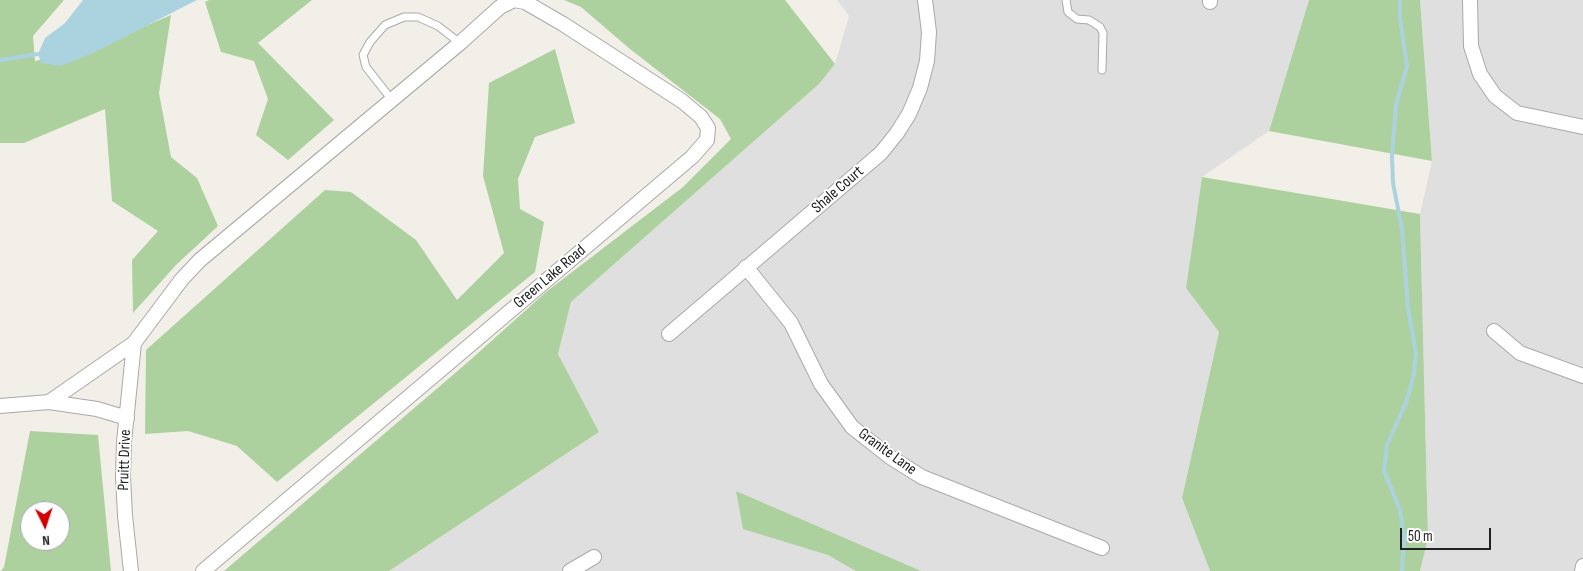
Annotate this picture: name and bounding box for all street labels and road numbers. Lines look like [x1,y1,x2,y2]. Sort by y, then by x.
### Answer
street label: Shale Court [808,162,868,218]
street label: Green Lake Road [510,241,590,313]
street label: Granite Lane [854,424,920,480]
street label: Pruitt Drive [114,429,136,491]

